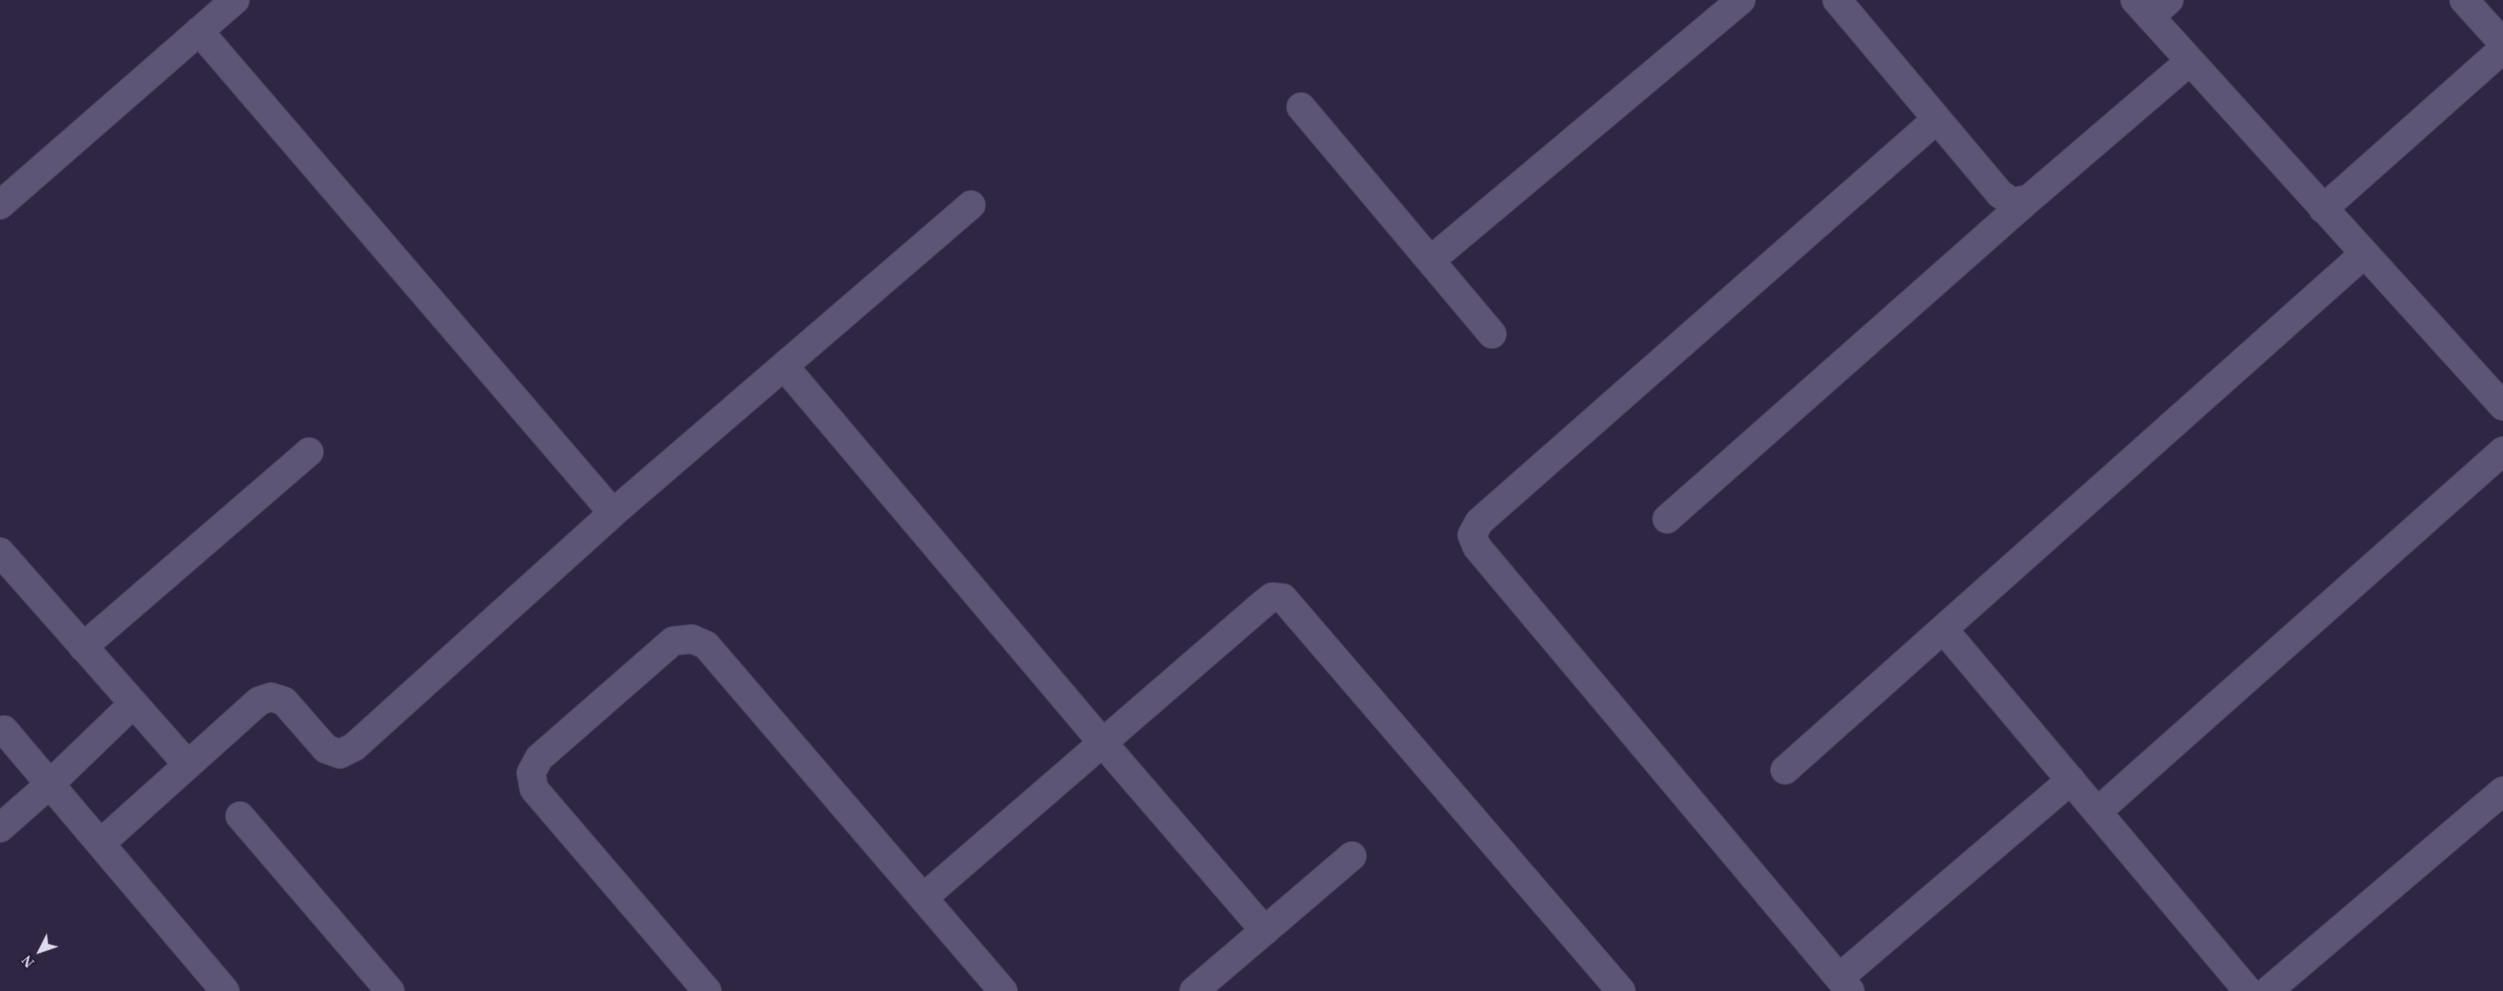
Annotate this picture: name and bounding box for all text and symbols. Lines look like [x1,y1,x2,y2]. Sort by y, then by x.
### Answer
north arrow [15,926,65,976]
text: N [19,952,37,970]

